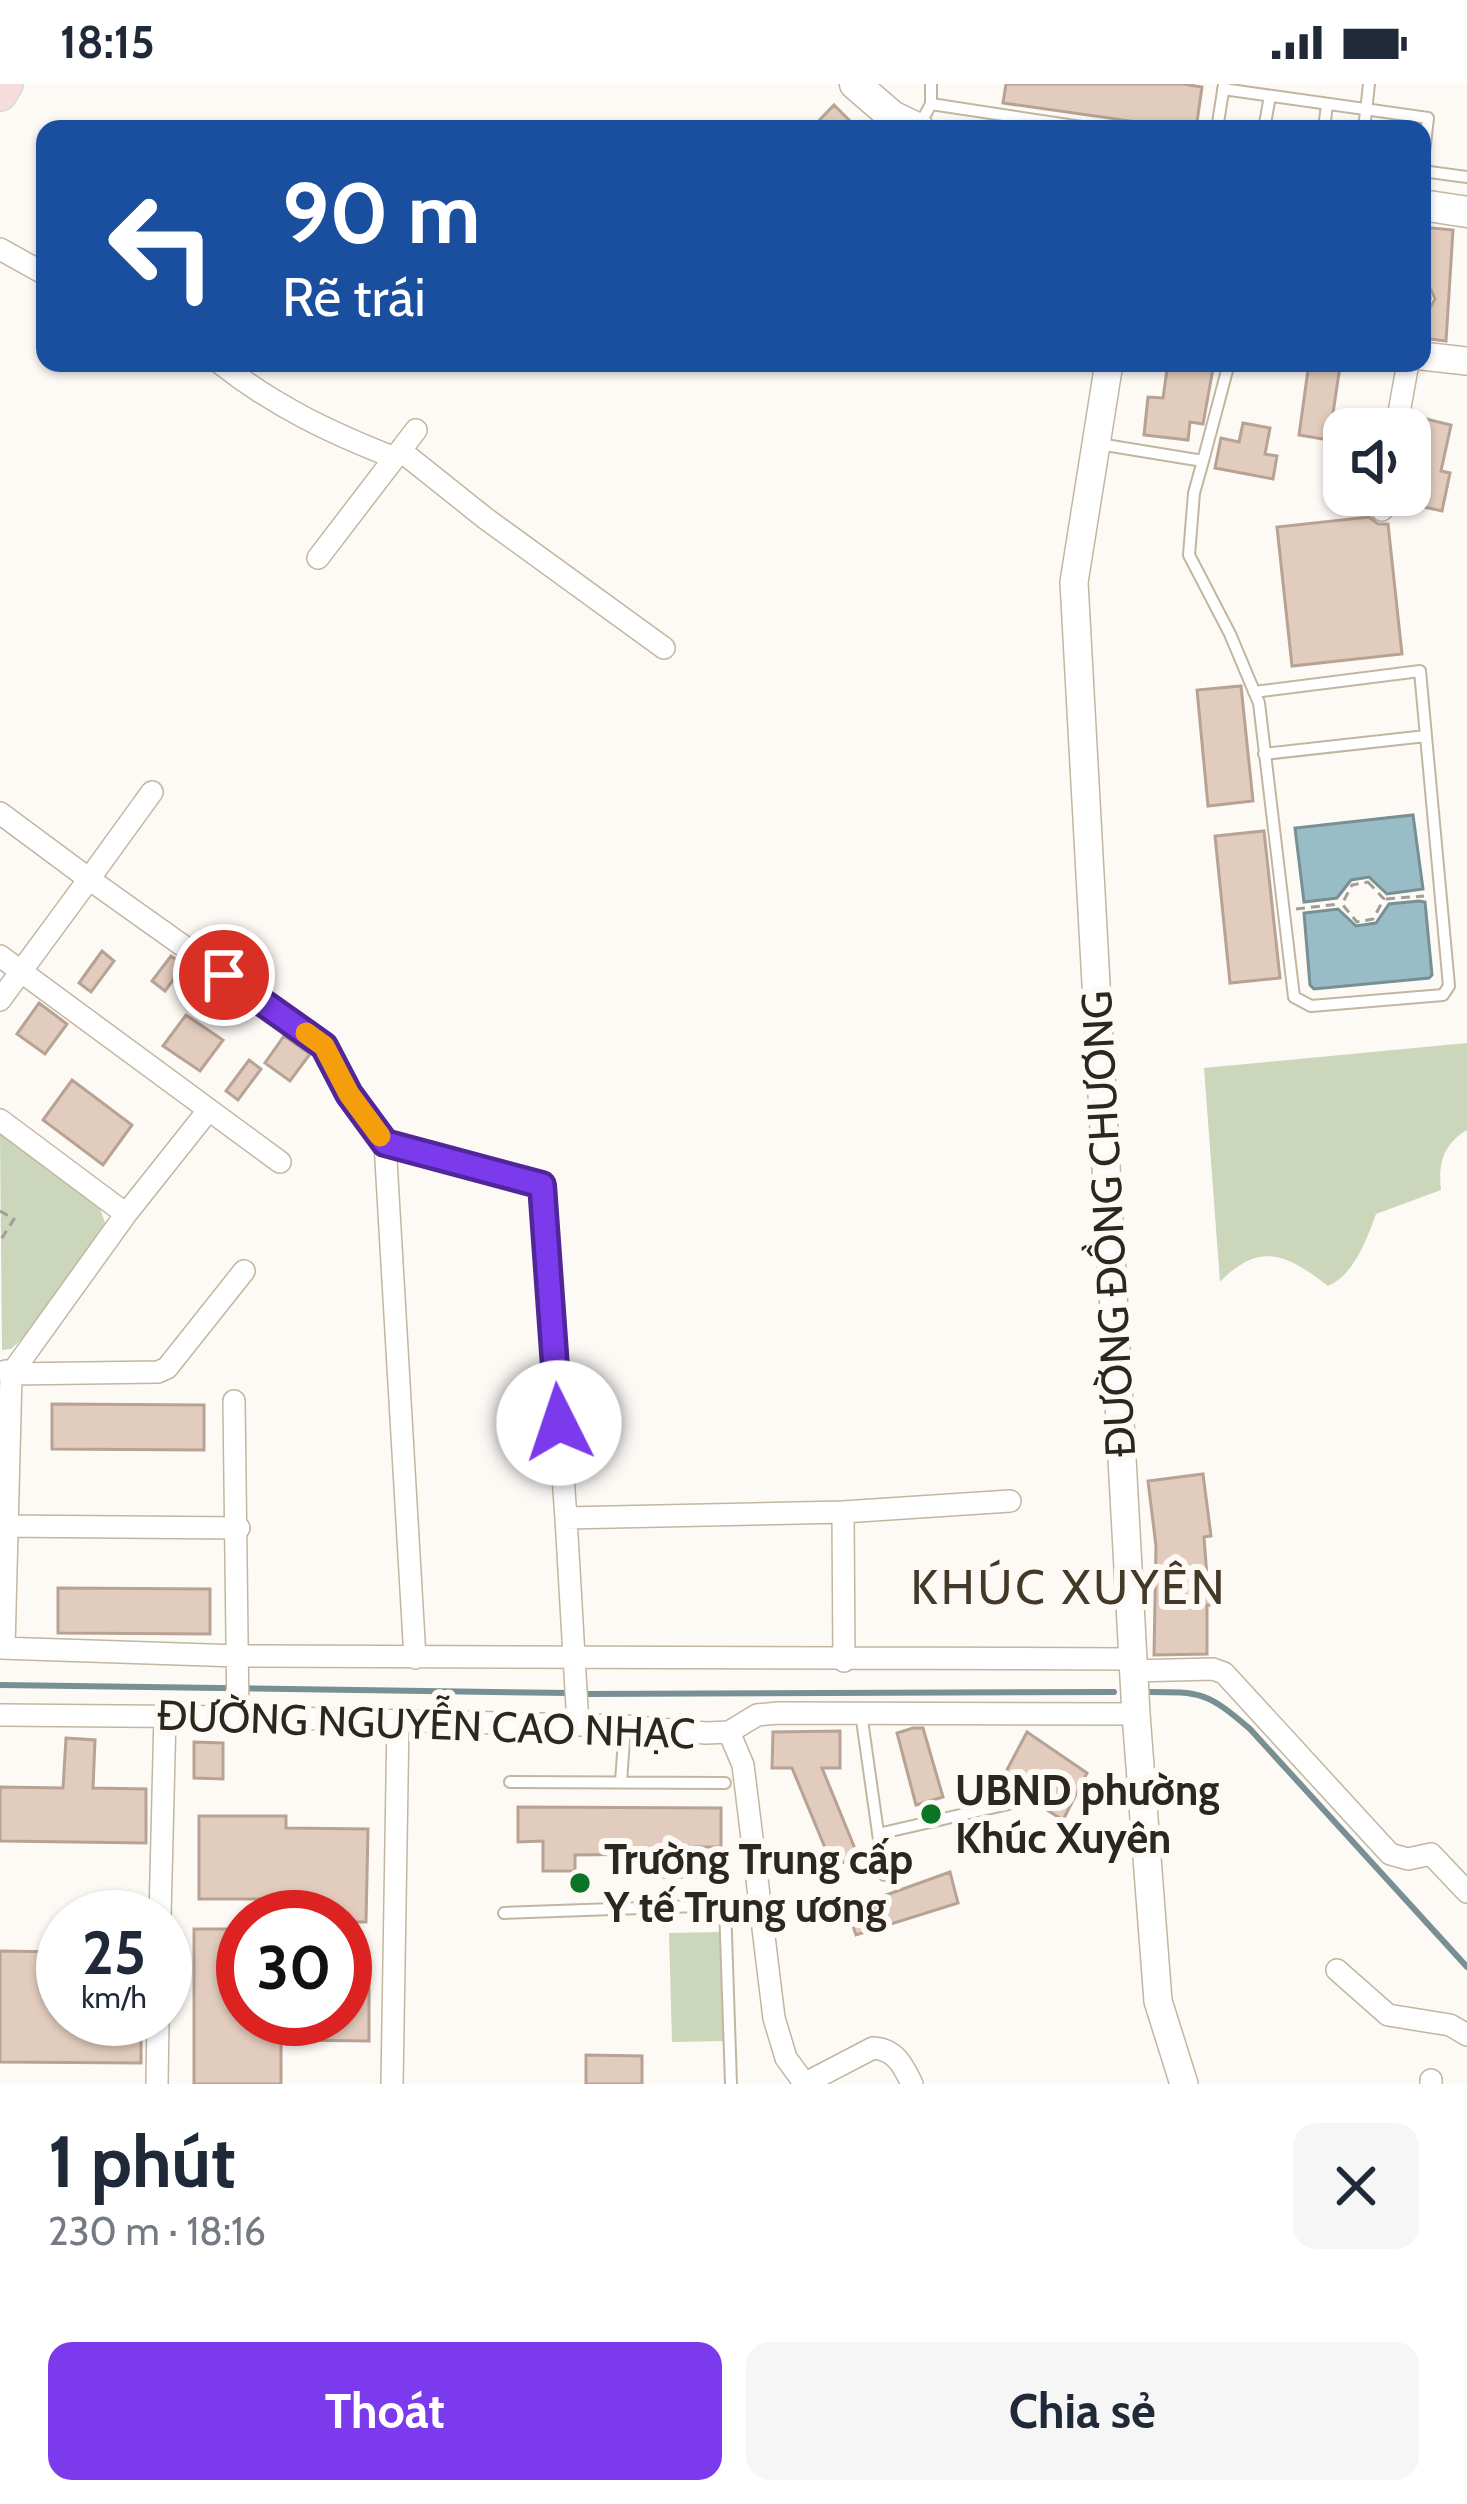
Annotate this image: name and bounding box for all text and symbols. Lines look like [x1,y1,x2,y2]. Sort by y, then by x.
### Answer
text: 18:15 [60,15,155,69]
text: 90 m [282,162,480,264]
icon: left [84,168,240,324]
text: Rẽ trái [282,264,426,330]
map controls [1323,408,1431,516]
button: sound [1323,408,1431,516]
pin [173,924,275,1026]
icon: arrive [191,942,257,1008]
street label: ĐƯỜNG ĐỒNG CHƯƠNG [1068,990,1146,1459]
position arrow [496,1360,622,1486]
district label: KHÚC XUYÊN [911,1558,1228,1616]
street label: ĐƯỜNG NGUYỄN CAO NHẠC [156,1686,696,1759]
place label: UBND phường Khúc Xuyên [955,1764,1219,1864]
marker: UBND phường Khúc Xuyên [918,1801,944,1827]
place label: Trường Trung cấp Y tế Trung ương [603,1833,913,1933]
marker: Trường Trung cấp Y tế Trung ương [567,1870,593,1896]
speed limit sign: 30 [216,1890,372,2046]
text: 25 [82,1916,146,1989]
text: km/h [81,1979,147,2016]
text: 1 phút [48,2118,236,2205]
button: close [1293,2123,1419,2249]
text: 230 m · 18:16 [48,2207,266,2255]
button: Thoát [48,2342,722,2480]
button: Chia sẻ [746,2342,1419,2480]

